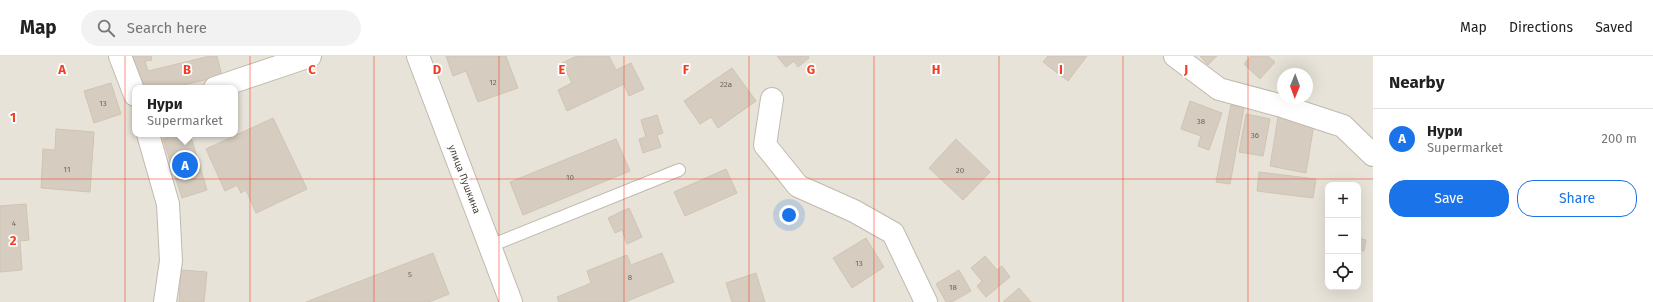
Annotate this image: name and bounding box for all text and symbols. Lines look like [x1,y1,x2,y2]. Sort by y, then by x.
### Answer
search box [81,10,361,46]
text: Map [20,16,57,39]
icon: search [95,17,117,39]
text: Search here [127,19,207,37]
text: Map [1460,19,1487,36]
text: Directions [1509,19,1573,36]
text: Saved [1595,19,1633,36]
text: A [57,62,66,77]
text: B [183,62,191,77]
text: C [308,62,316,77]
text: D [433,62,442,77]
text: E [559,62,566,77]
text: F [683,62,690,77]
text: G [807,62,815,77]
text: H [932,62,940,77]
text: I [1059,62,1063,77]
text: J [1183,62,1188,77]
north arrow [1277,68,1313,104]
text: Nearby [1389,72,1444,93]
house number: 12 [489,78,497,87]
house number: 22а [720,80,732,89]
popup [132,85,238,137]
text: Нури [147,95,183,113]
house number: 13 [99,99,107,108]
text: 1 [10,110,16,125]
text: Supermarket [147,113,223,128]
house number: 38 [1197,117,1206,126]
text: Нури [1427,122,1463,140]
house number: 36 [1251,131,1259,140]
text: A [1398,131,1406,146]
text: 200 m [1601,131,1637,146]
text: Supermarket [1427,140,1503,155]
street label: улица Пушкина [445,143,483,215]
pin: A [172,150,198,180]
house number: 11 [64,165,70,174]
house number: 20 [956,166,965,175]
house number: 10 [566,173,574,182]
button: Save [1389,180,1509,217]
button: Share [1517,180,1637,217]
map controls [1325,182,1361,290]
button: + [1325,182,1361,218]
your location [779,205,799,225]
button: − [1325,218,1361,254]
house number: 4 [12,219,17,228]
text: 2 [10,233,17,248]
button: locate [1325,254,1361,290]
house number: 13 [855,259,863,268]
house number: 5 [408,270,412,279]
house number: 8 [628,273,633,282]
house number: 18 [949,283,958,292]

